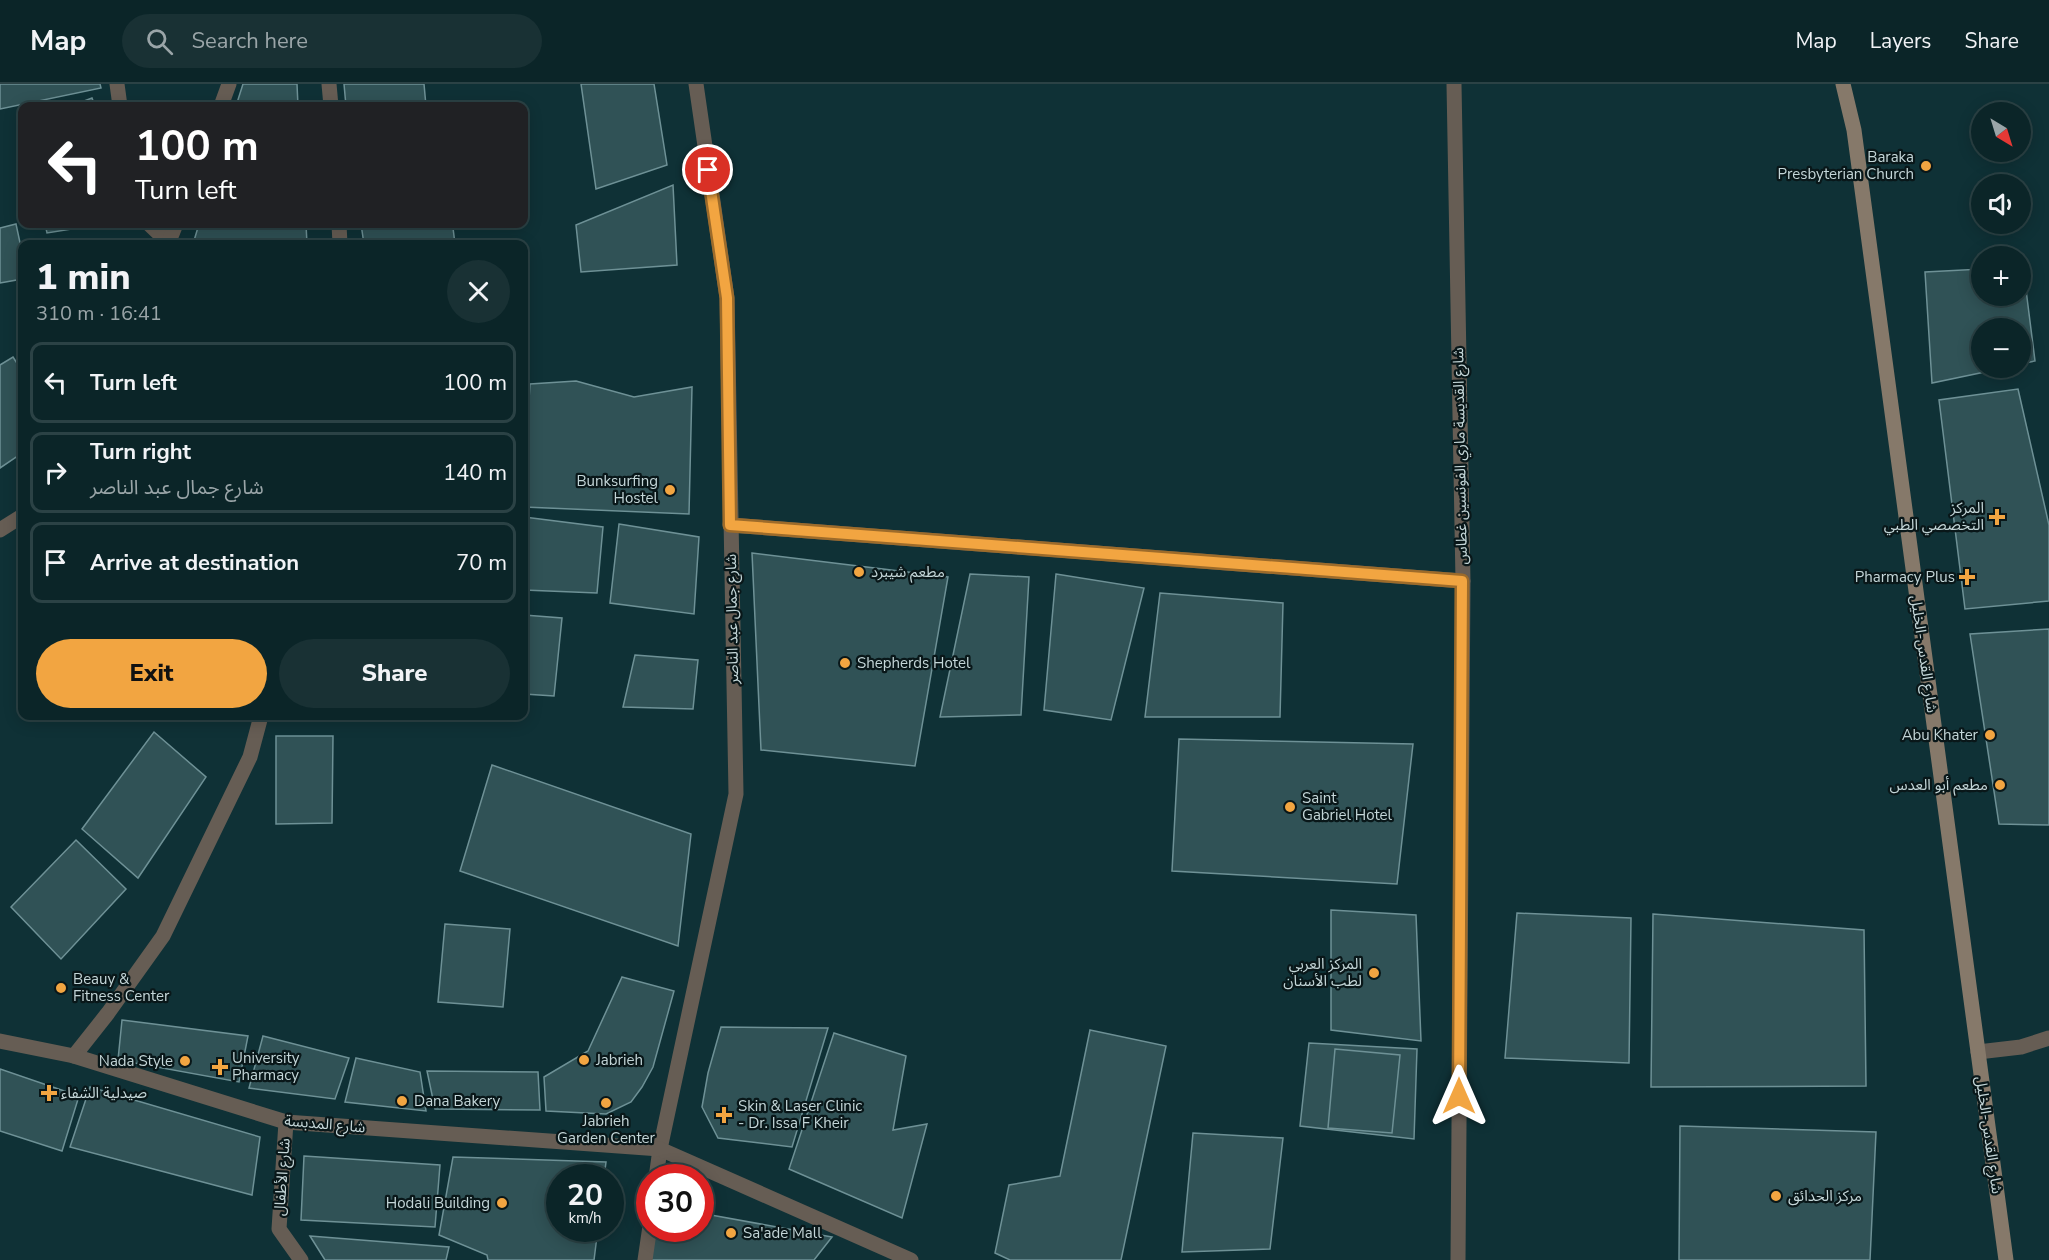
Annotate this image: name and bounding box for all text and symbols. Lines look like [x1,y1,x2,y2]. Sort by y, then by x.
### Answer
search box [122,14,542,68]
text: Map [30,22,86,60]
icon: search [143,25,176,58]
text: Search here [191,26,308,56]
text: Map [1795,27,1837,55]
text: Layers [1870,27,1931,55]
text: Share [1964,27,2019,55]
north arrow [1971,102,2031,162]
map controls [1971,102,2031,378]
text: 100 m [135,118,259,175]
icon: left [36,126,114,204]
pin [682,144,733,195]
place label: Baraka Presbyterian Church [1778,147,1914,184]
icon: arrive [691,153,724,186]
marker: Baraka Presbyterian Church [1919,159,1933,173]
text: Turn left [135,172,236,209]
button: sound [1971,174,2031,234]
button: + [1971,246,2031,306]
text: 1 min [36,253,131,302]
button: close [447,260,510,323]
text: 310 m · 16:41 [36,300,162,327]
button: − [1971,318,2031,378]
street label: شارع القديسة ماري الفونسين غطاس [1448,347,1474,565]
icon: left [39,366,72,399]
text: Turn left [90,368,177,398]
text: 100 m [443,368,507,398]
text: Turn right [90,437,191,467]
icon: right [39,456,72,489]
text: 140 m [443,458,507,488]
place label: Bunksurfing Hostel [576,471,659,508]
text: شارع جمال عبد الناصر [90,474,264,501]
marker: Bunksurfing Hostel [663,483,677,497]
place label: المركز التخصصي الطبي [1884,498,1984,536]
marker: المركز التخصصي الطبي [1988,508,2006,526]
icon: arrive [39,546,72,579]
text: Arrive at destination [90,548,299,578]
text: 70 m [456,548,507,578]
street label: شارع جمال عبد الناصر [721,553,745,685]
place label: مطعم شيبرد [871,562,945,583]
marker: مطعم شيبرد [852,565,866,579]
place label: Pharmacy Plus [1855,567,1955,587]
marker: Pharmacy Plus [1960,570,1974,584]
street label: شارع القدس-الخليل [1904,594,1942,715]
button: Exit [36,639,267,708]
button: Share [279,639,510,708]
place label: Shepherds Hotel [857,653,971,673]
marker: Shepherds Hotel [838,656,852,670]
place label: Abu Khater [1902,725,1979,745]
marker: Abu Khater [1983,728,1997,742]
place label: مطعم أبو العدس [1889,775,1988,796]
marker: مطعم أبو العدس [1993,778,2007,792]
place label: Saint Gabriel Hotel [1302,788,1393,825]
marker: Saint Gabriel Hotel [1283,800,1297,814]
place label: المركز العربي لطب الأسنان [1283,954,1362,991]
marker: المركز العربي لطب الأسنان [1367,966,1381,980]
place label: Beauy & Fitness Center [73,969,170,1006]
marker: Beauy & Fitness Center [54,981,68,995]
place label: University Pharmacy [232,1048,300,1085]
place label: Jabrieh [595,1050,643,1070]
place label: Nada Style [99,1051,173,1071]
marker: Jabrieh [577,1053,591,1067]
marker: Nada Style [178,1054,192,1068]
marker: University Pharmacy [213,1060,227,1074]
position arrow [1427,1064,1491,1128]
street label: شارع القدس-الخليل [1969,1075,2007,1196]
place label: صيدلية الشفاء [61,1083,147,1103]
marker: صيدلية الشفاء [42,1086,56,1100]
place label: Dana Bakery [414,1091,501,1111]
marker: Dana Bakery [395,1094,409,1108]
marker: Jabrieh Garden Center [599,1096,613,1110]
place label: Skin & Laser Clinic - Dr. Issa F Kheir [738,1096,862,1133]
marker: Skin & Laser Clinic - Dr. Issa F Kheir [715,1106,733,1124]
street label: شارع المدبسة [283,1110,367,1140]
place label: Jabrieh Garden Center [557,1111,656,1148]
street label: شارع الأطفال [269,1137,297,1217]
speed limit sign: 30 [636,1164,714,1242]
text: 20 [567,1175,603,1216]
place label: مركز الحدائق [1788,1186,1862,1206]
marker: مركز الحدائق [1769,1189,1783,1203]
place label: Hodali Building [386,1193,490,1213]
marker: Hodali Building [495,1196,509,1210]
text: km/h [568,1208,602,1228]
place label: Sa'ade Mall [743,1223,822,1243]
marker: Sa'ade Mall [724,1226,738,1240]

